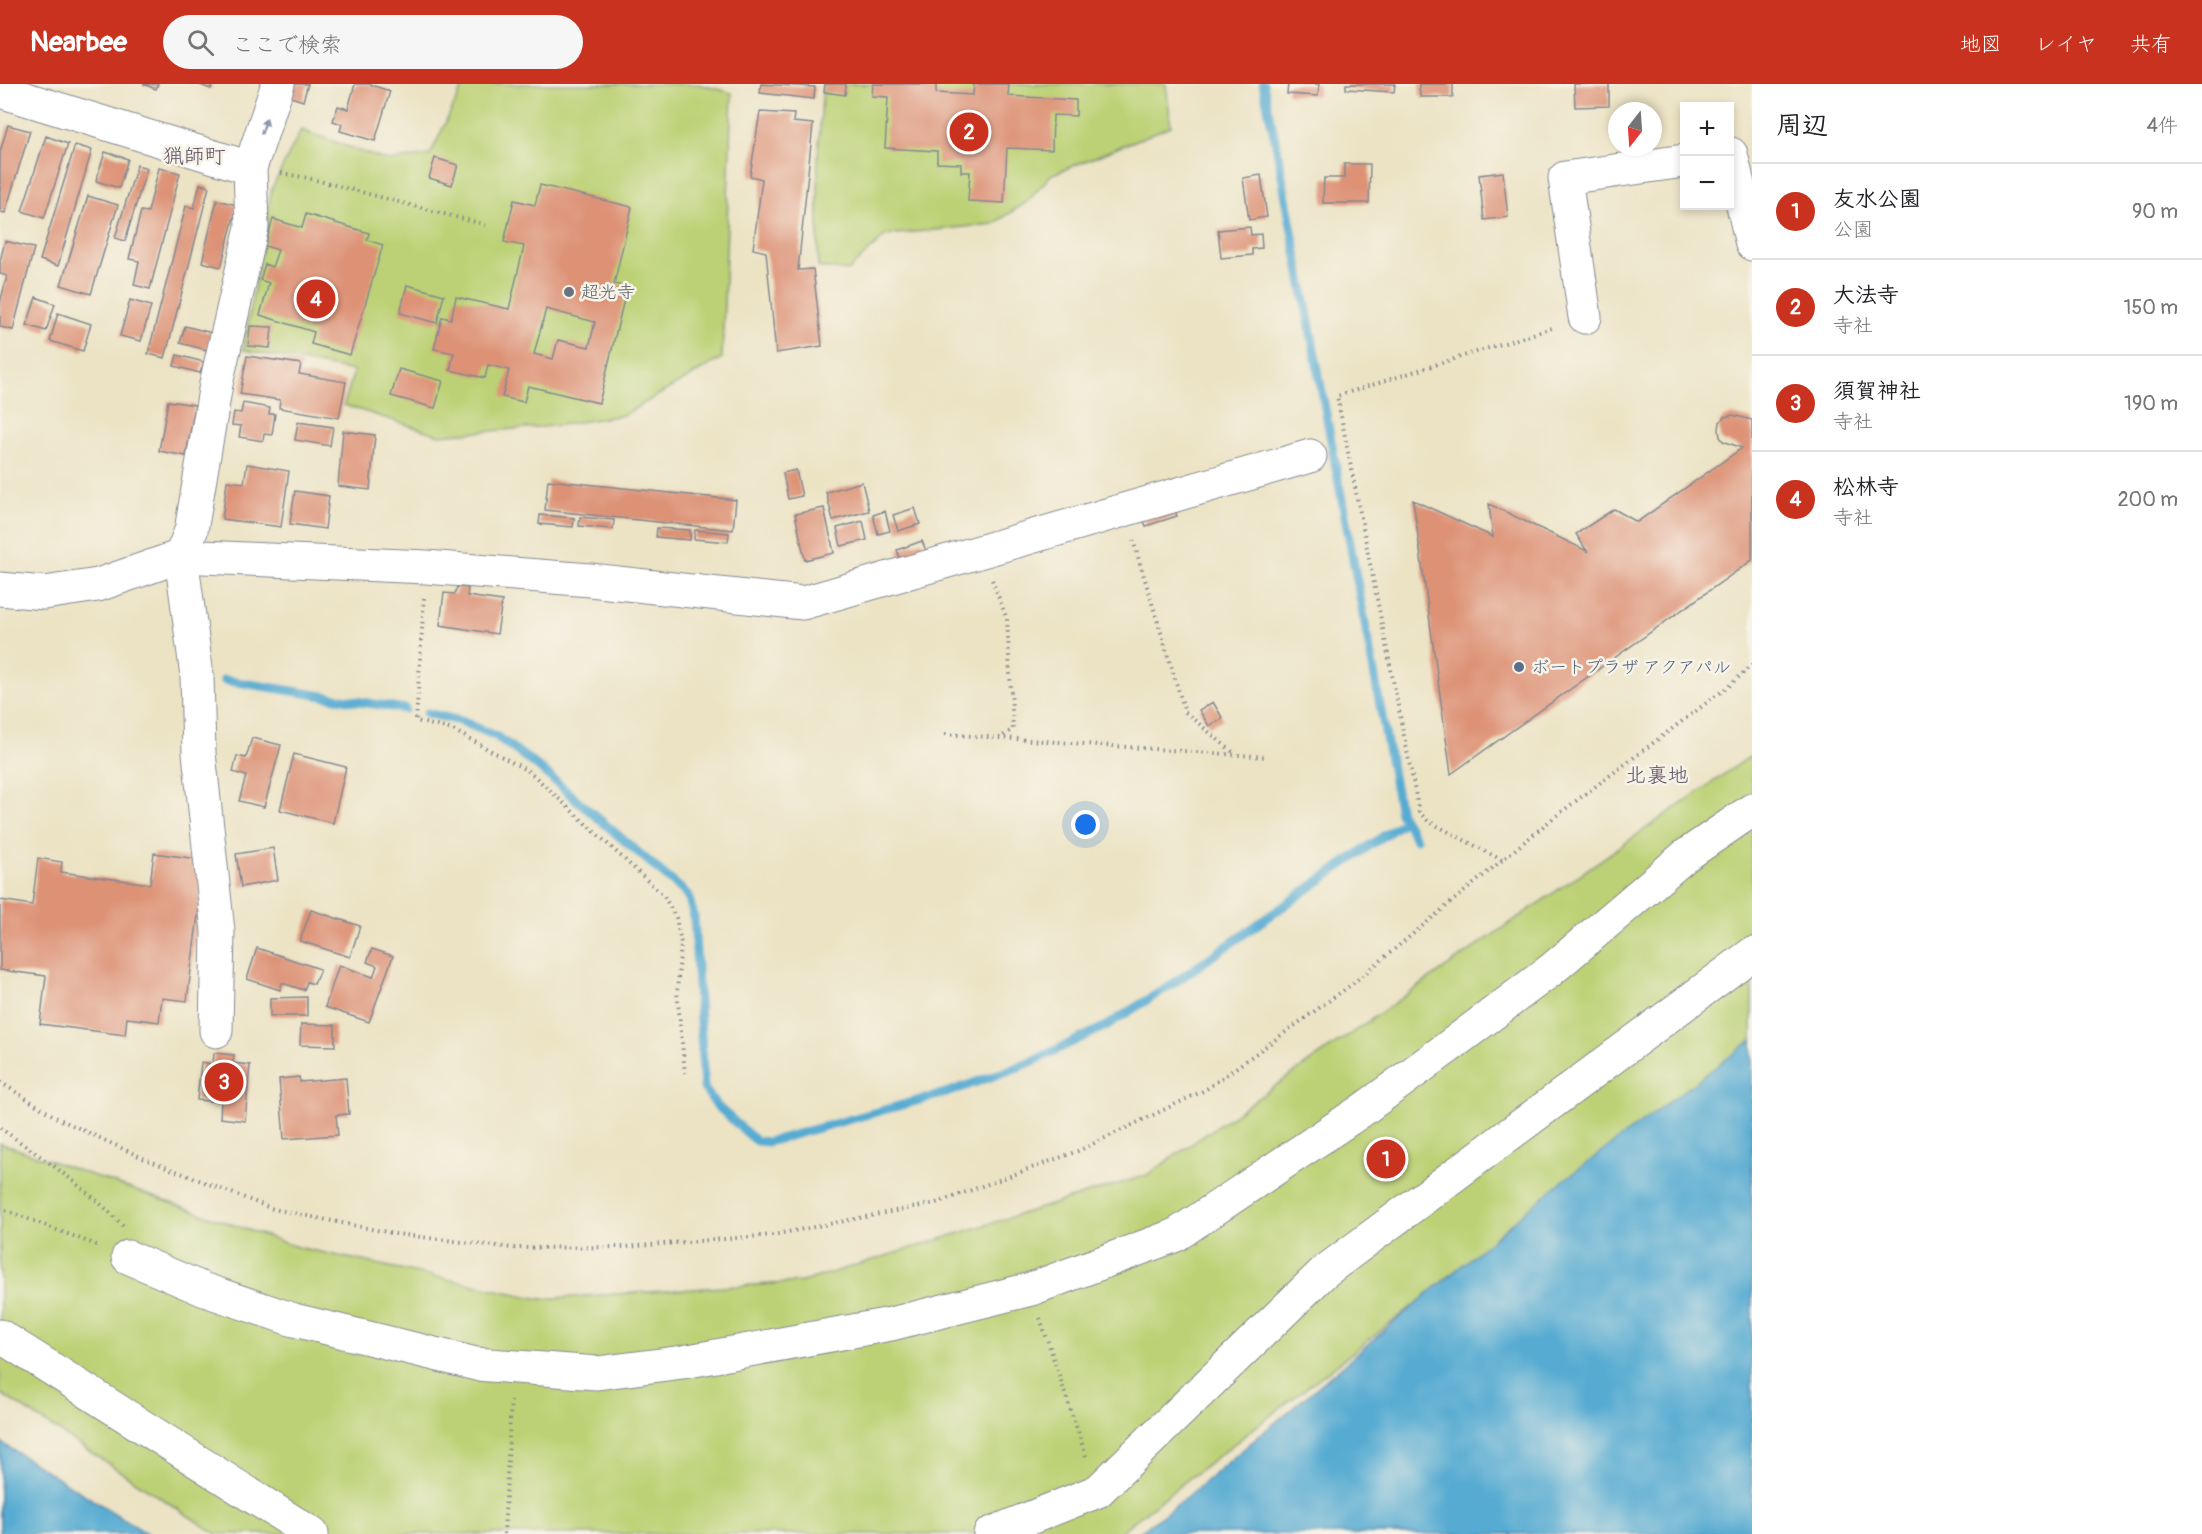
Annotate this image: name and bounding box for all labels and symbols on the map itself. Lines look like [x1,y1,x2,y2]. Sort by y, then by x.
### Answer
north arrow [1608,102,1662,156]
pin: 2 [950,110,988,154]
one-way arrow [260,117,270,135]
district label: 猟師町 [163,143,226,170]
pin: 4 [296,276,336,322]
place label: 超光寺 [581,281,635,304]
marker: 超光寺 [562,285,576,299]
place label: ボートプラザ アクアパル [1531,656,1731,679]
marker: ボートプラザ アクアパル [1512,660,1526,674]
district label: 北裏地 [1626,762,1689,789]
your location [1071,810,1100,839]
pin: 3 [204,1060,244,1104]
pin: 1 [1366,1136,1406,1182]

